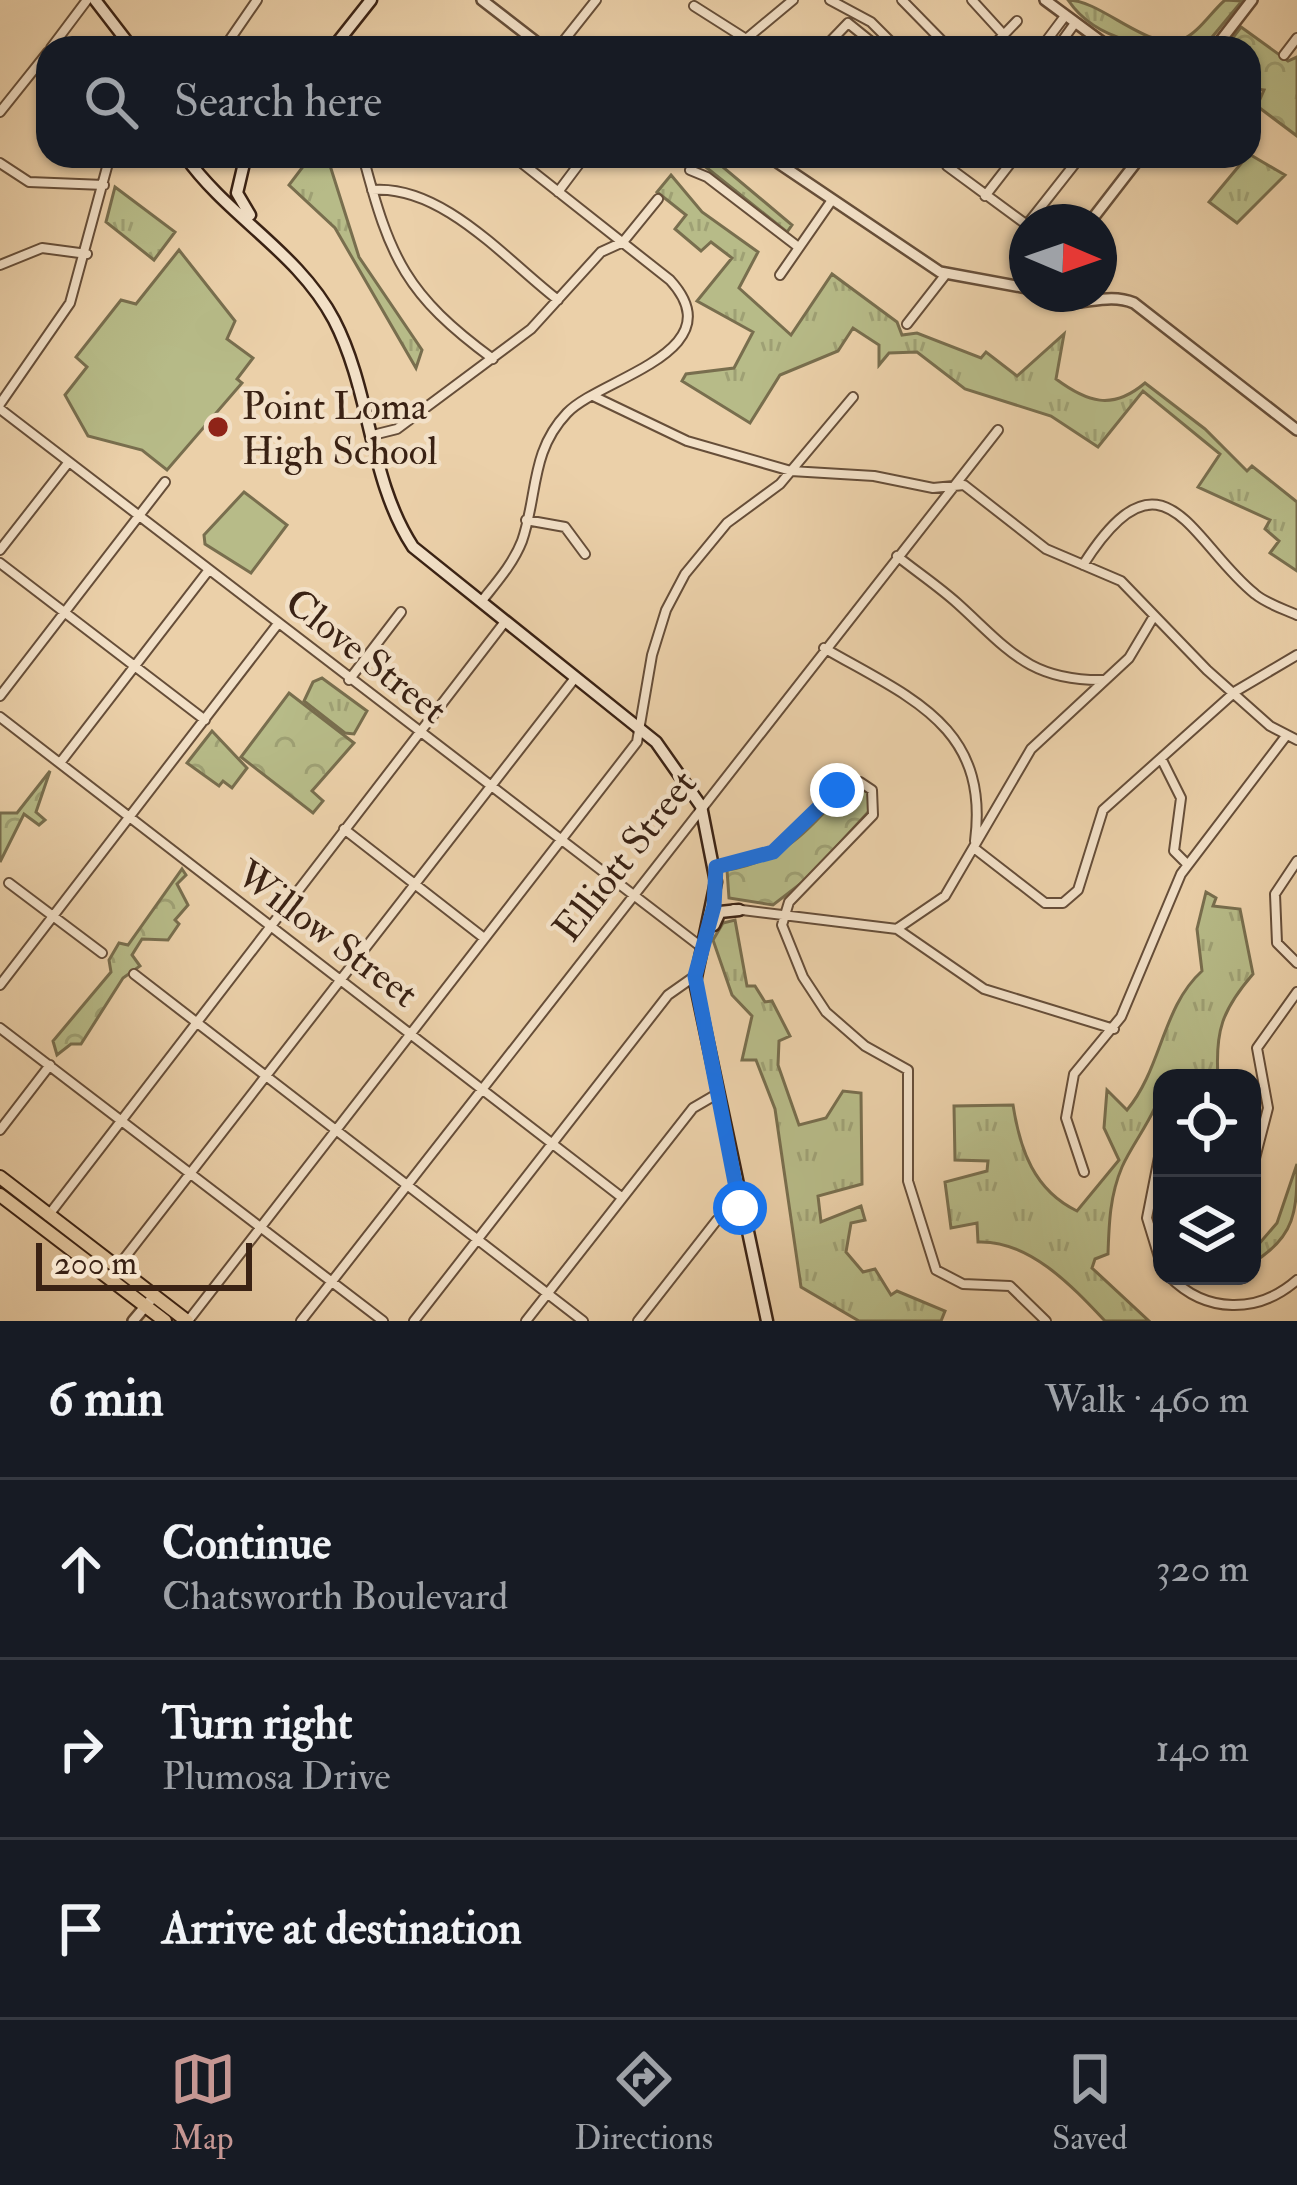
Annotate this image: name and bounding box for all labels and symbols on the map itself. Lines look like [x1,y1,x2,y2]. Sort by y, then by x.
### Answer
north arrow [1009,204,1117,312]
place label: Point Loma High School [242,382,437,476]
marker: Point Loma High School [205,414,231,440]
street label: Clove Street [275,578,457,735]
street label: Elliott Street [543,760,707,952]
route end [810,763,864,817]
street label: Willow Street [226,849,428,1018]
route start [713,1181,767,1235]
scale bar [36,1237,252,1290]

